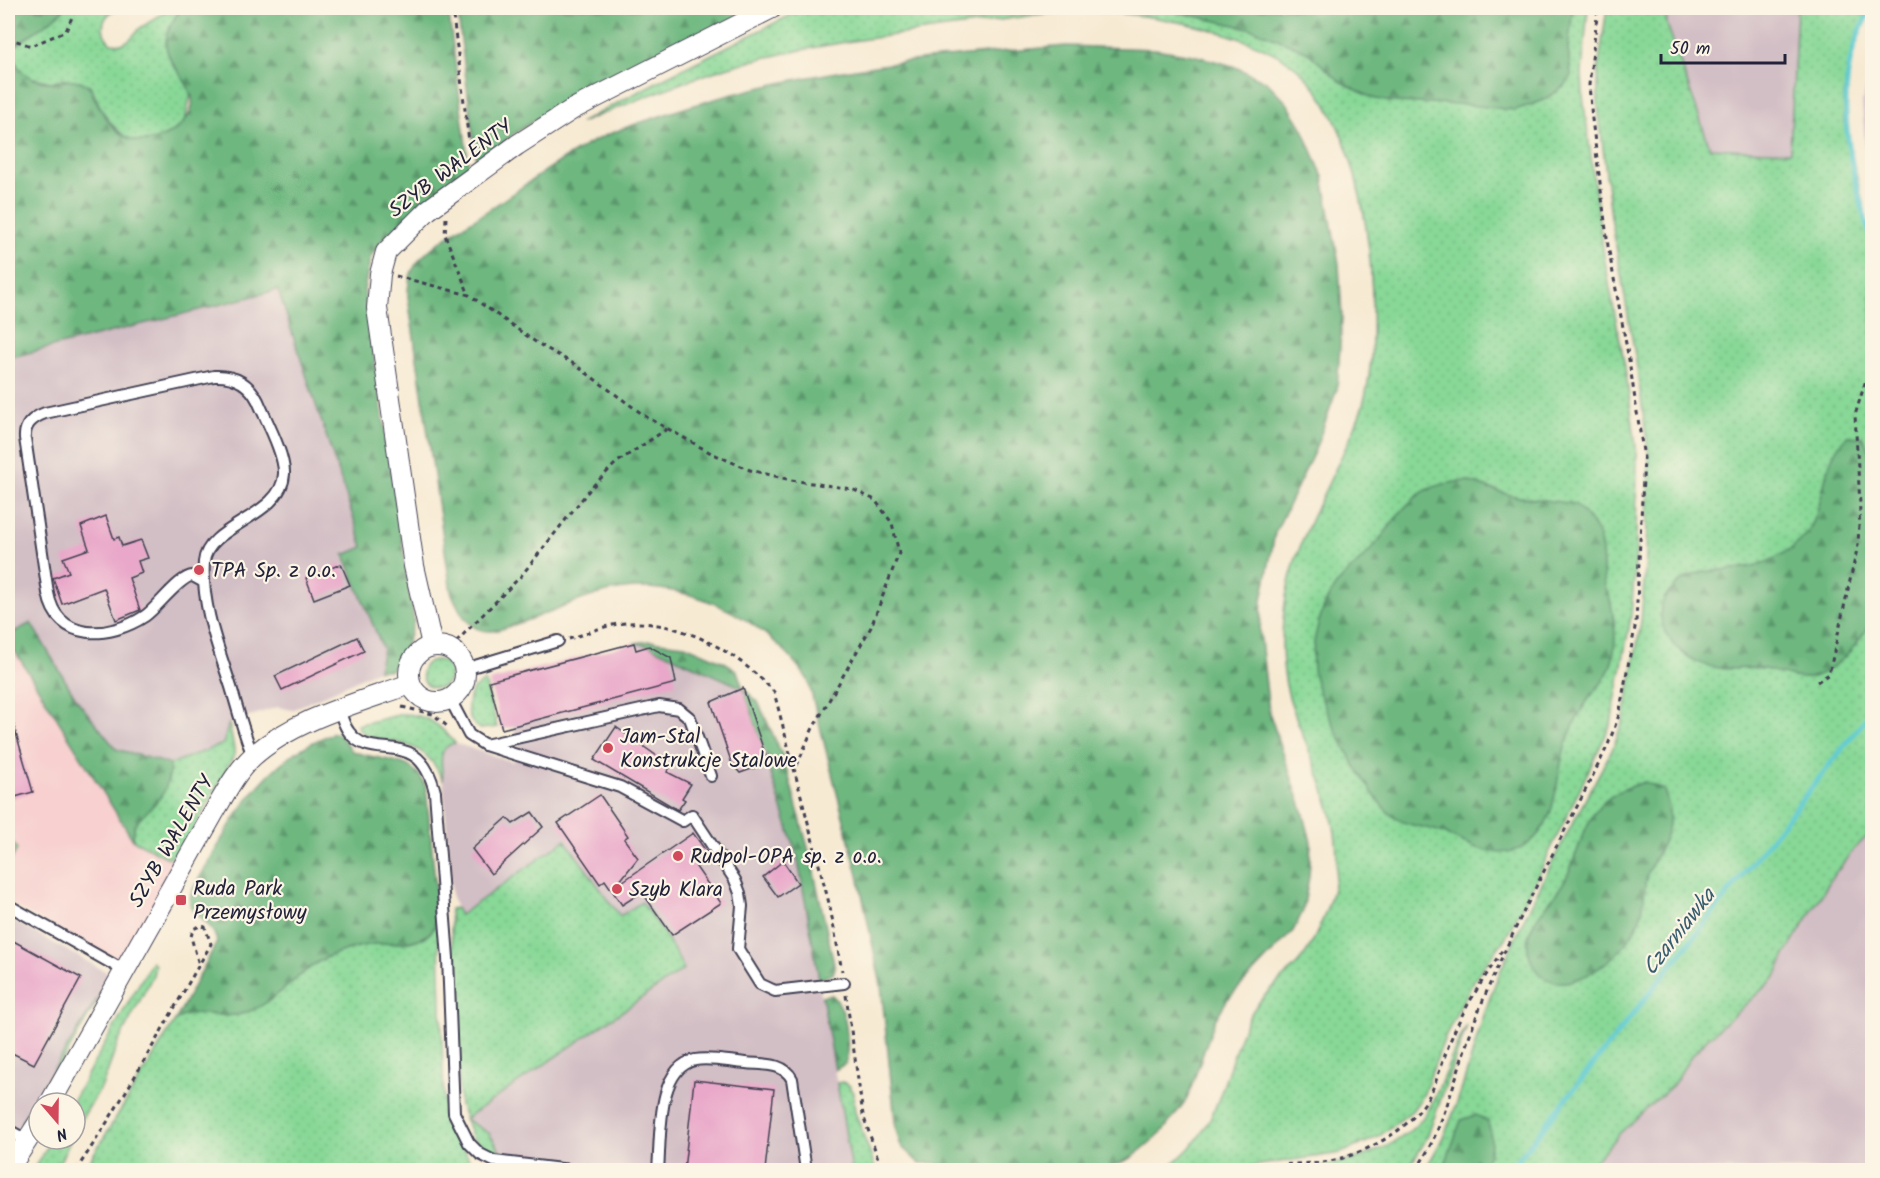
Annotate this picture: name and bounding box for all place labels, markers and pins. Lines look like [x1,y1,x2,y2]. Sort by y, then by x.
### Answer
place label: TPA Sp. z o.o. [211,555,336,588]
marker: TPA Sp. z o.o. [192,563,206,577]
place label: Jam-Stal Konstrukcje Stalowe [620,721,798,778]
marker: Jam-Stal Konstrukcje Stalowe [601,741,615,755]
place label: Rudpol-OPA sp. z o.o. [690,841,882,874]
marker: Rudpol-OPA sp. z o.o. [671,849,685,863]
place label: Ruda Park Przemysłowy [193,873,307,930]
place label: Szyb Klara [629,874,723,907]
marker: Szyb Klara [610,882,624,896]
marker: Ruda Park Przemysłowy [174,893,188,907]

